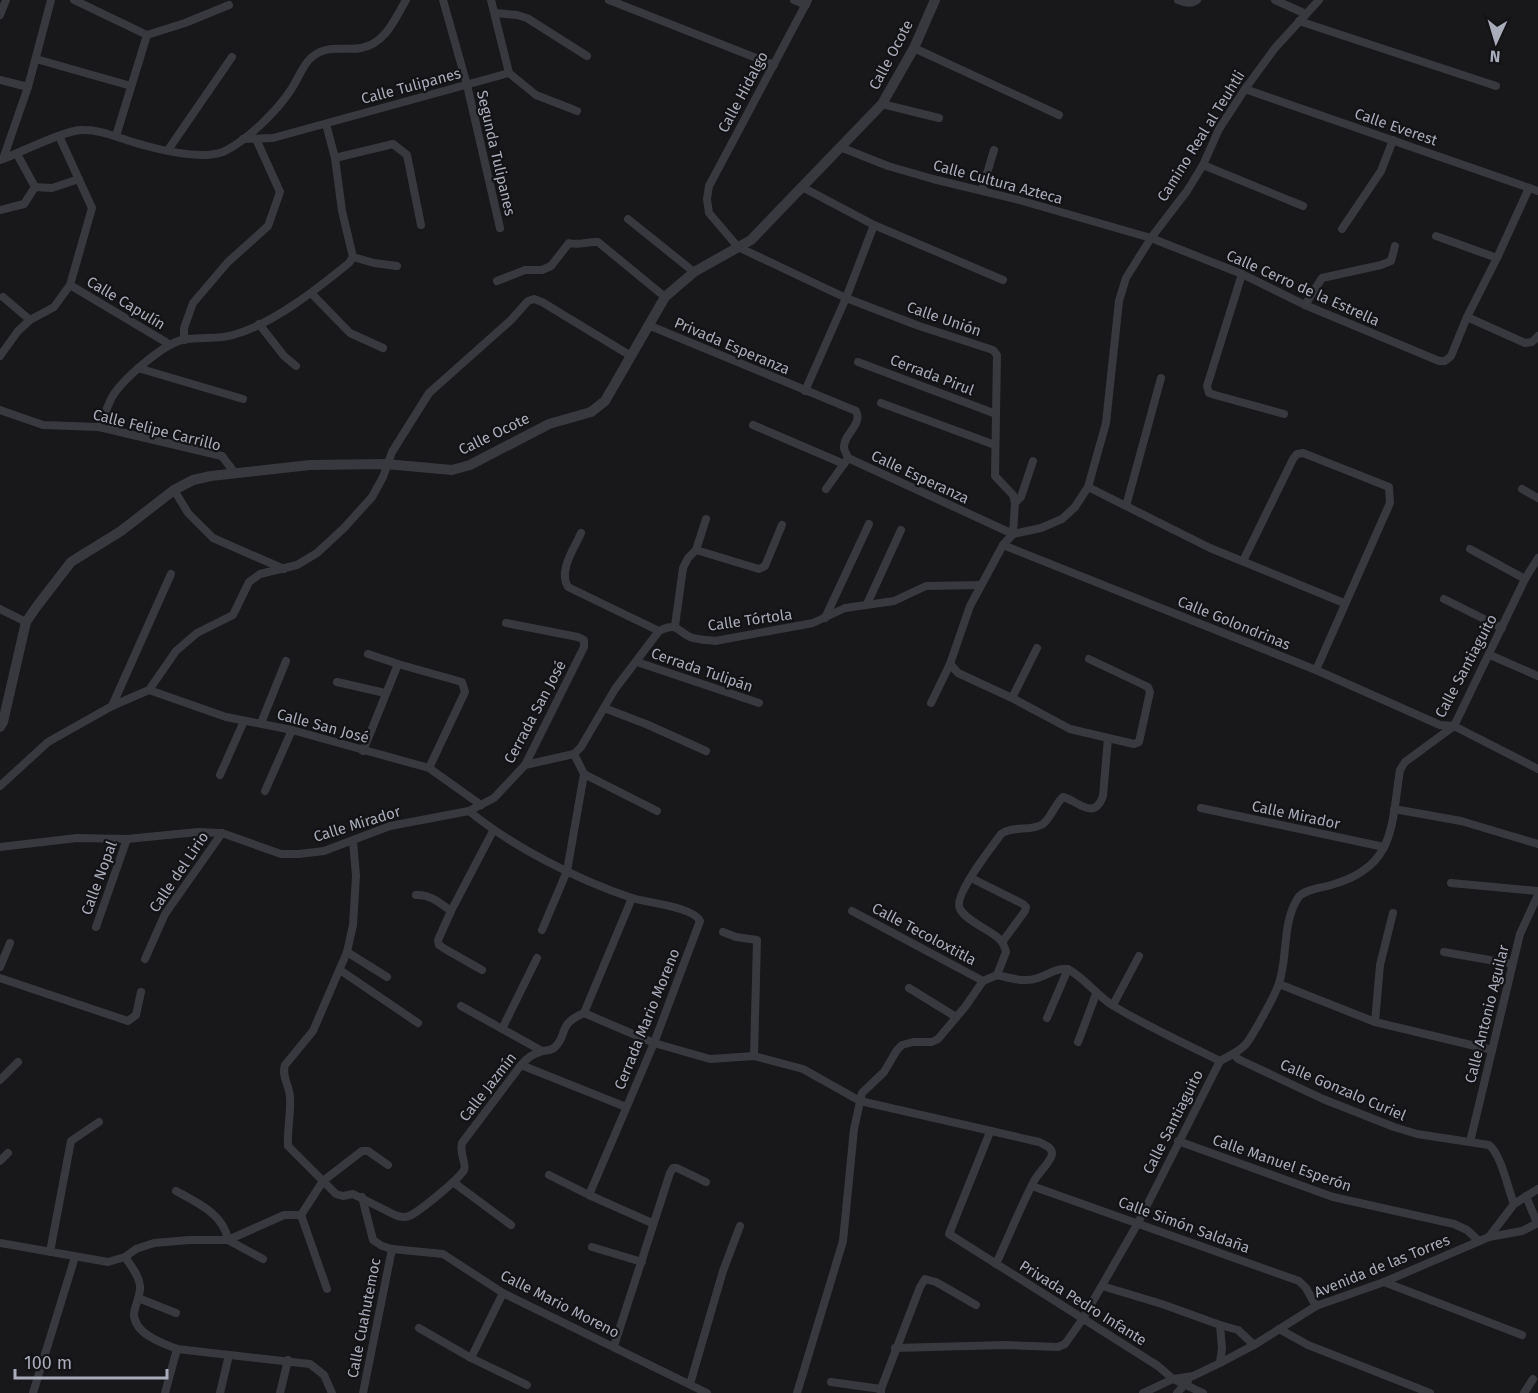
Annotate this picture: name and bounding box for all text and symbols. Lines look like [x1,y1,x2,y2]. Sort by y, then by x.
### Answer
north arrow [1466,12,1526,72]
street label: Calle Ocote [865,17,917,93]
text: N [1489,47,1501,66]
street label: Calle Hidalgo [714,48,772,136]
street label: Calle Tulipanes [359,64,463,108]
street label: Camino Real al Teuhtli [1153,67,1249,205]
street label: Segunda Tulipanes [473,89,519,217]
street label: Calle Everest [1352,104,1440,150]
street label: Calle Cultura Azteca [931,156,1065,208]
street label: Calle Cerro de la Estrella [1224,246,1382,330]
street label: Calle Capulín [83,272,169,334]
street label: Calle Unión [904,298,984,340]
street label: Privada Esperanza [672,314,792,378]
street label: Cerrada Pirul [887,351,977,399]
street label: Calle Felipe Carrillo [91,405,223,455]
street label: Calle Ocote [456,409,532,459]
street label: Calle Esperanza [868,446,972,508]
street label: Calle Golondrinas [1175,592,1293,654]
street label: Calle Tórtola [707,605,793,635]
street label: Calle Santiaguito [1431,611,1501,721]
street label: Cerrada Tulipán [649,644,755,696]
street label: Cerrada San José [500,657,570,767]
street label: Calle San José [275,705,371,747]
street label: Calle Mirador [1250,797,1342,833]
street label: Calle Mirador [311,802,403,846]
street label: Calle del Lirio [146,828,212,916]
street label: Calle Nopal [77,838,121,917]
street label: Calle Tecoloxtitla [869,899,979,969]
street label: Calle Antonio Aguilar [1461,943,1513,1085]
street label: Cerrada Mario Moreno [610,946,684,1092]
street label: Calle Jazmín [456,1049,520,1125]
street label: Calle Gonzalo Curiel [1277,1055,1409,1125]
street label: Calle Santiaguito [1139,1067,1207,1177]
street label: Calle Manuel Esperón [1210,1131,1354,1195]
street label: Calle Simón Saldaña [1116,1193,1252,1257]
street label: Avenida de las Torres [1312,1231,1452,1301]
street label: Calle Cuahutemoc [344,1256,384,1380]
street label: Privada Pedro Infante [1016,1257,1150,1349]
street label: Calle Mario Moreno [497,1266,623,1342]
scale bar [15,1342,166,1380]
text: 100 m [24,1352,72,1374]

